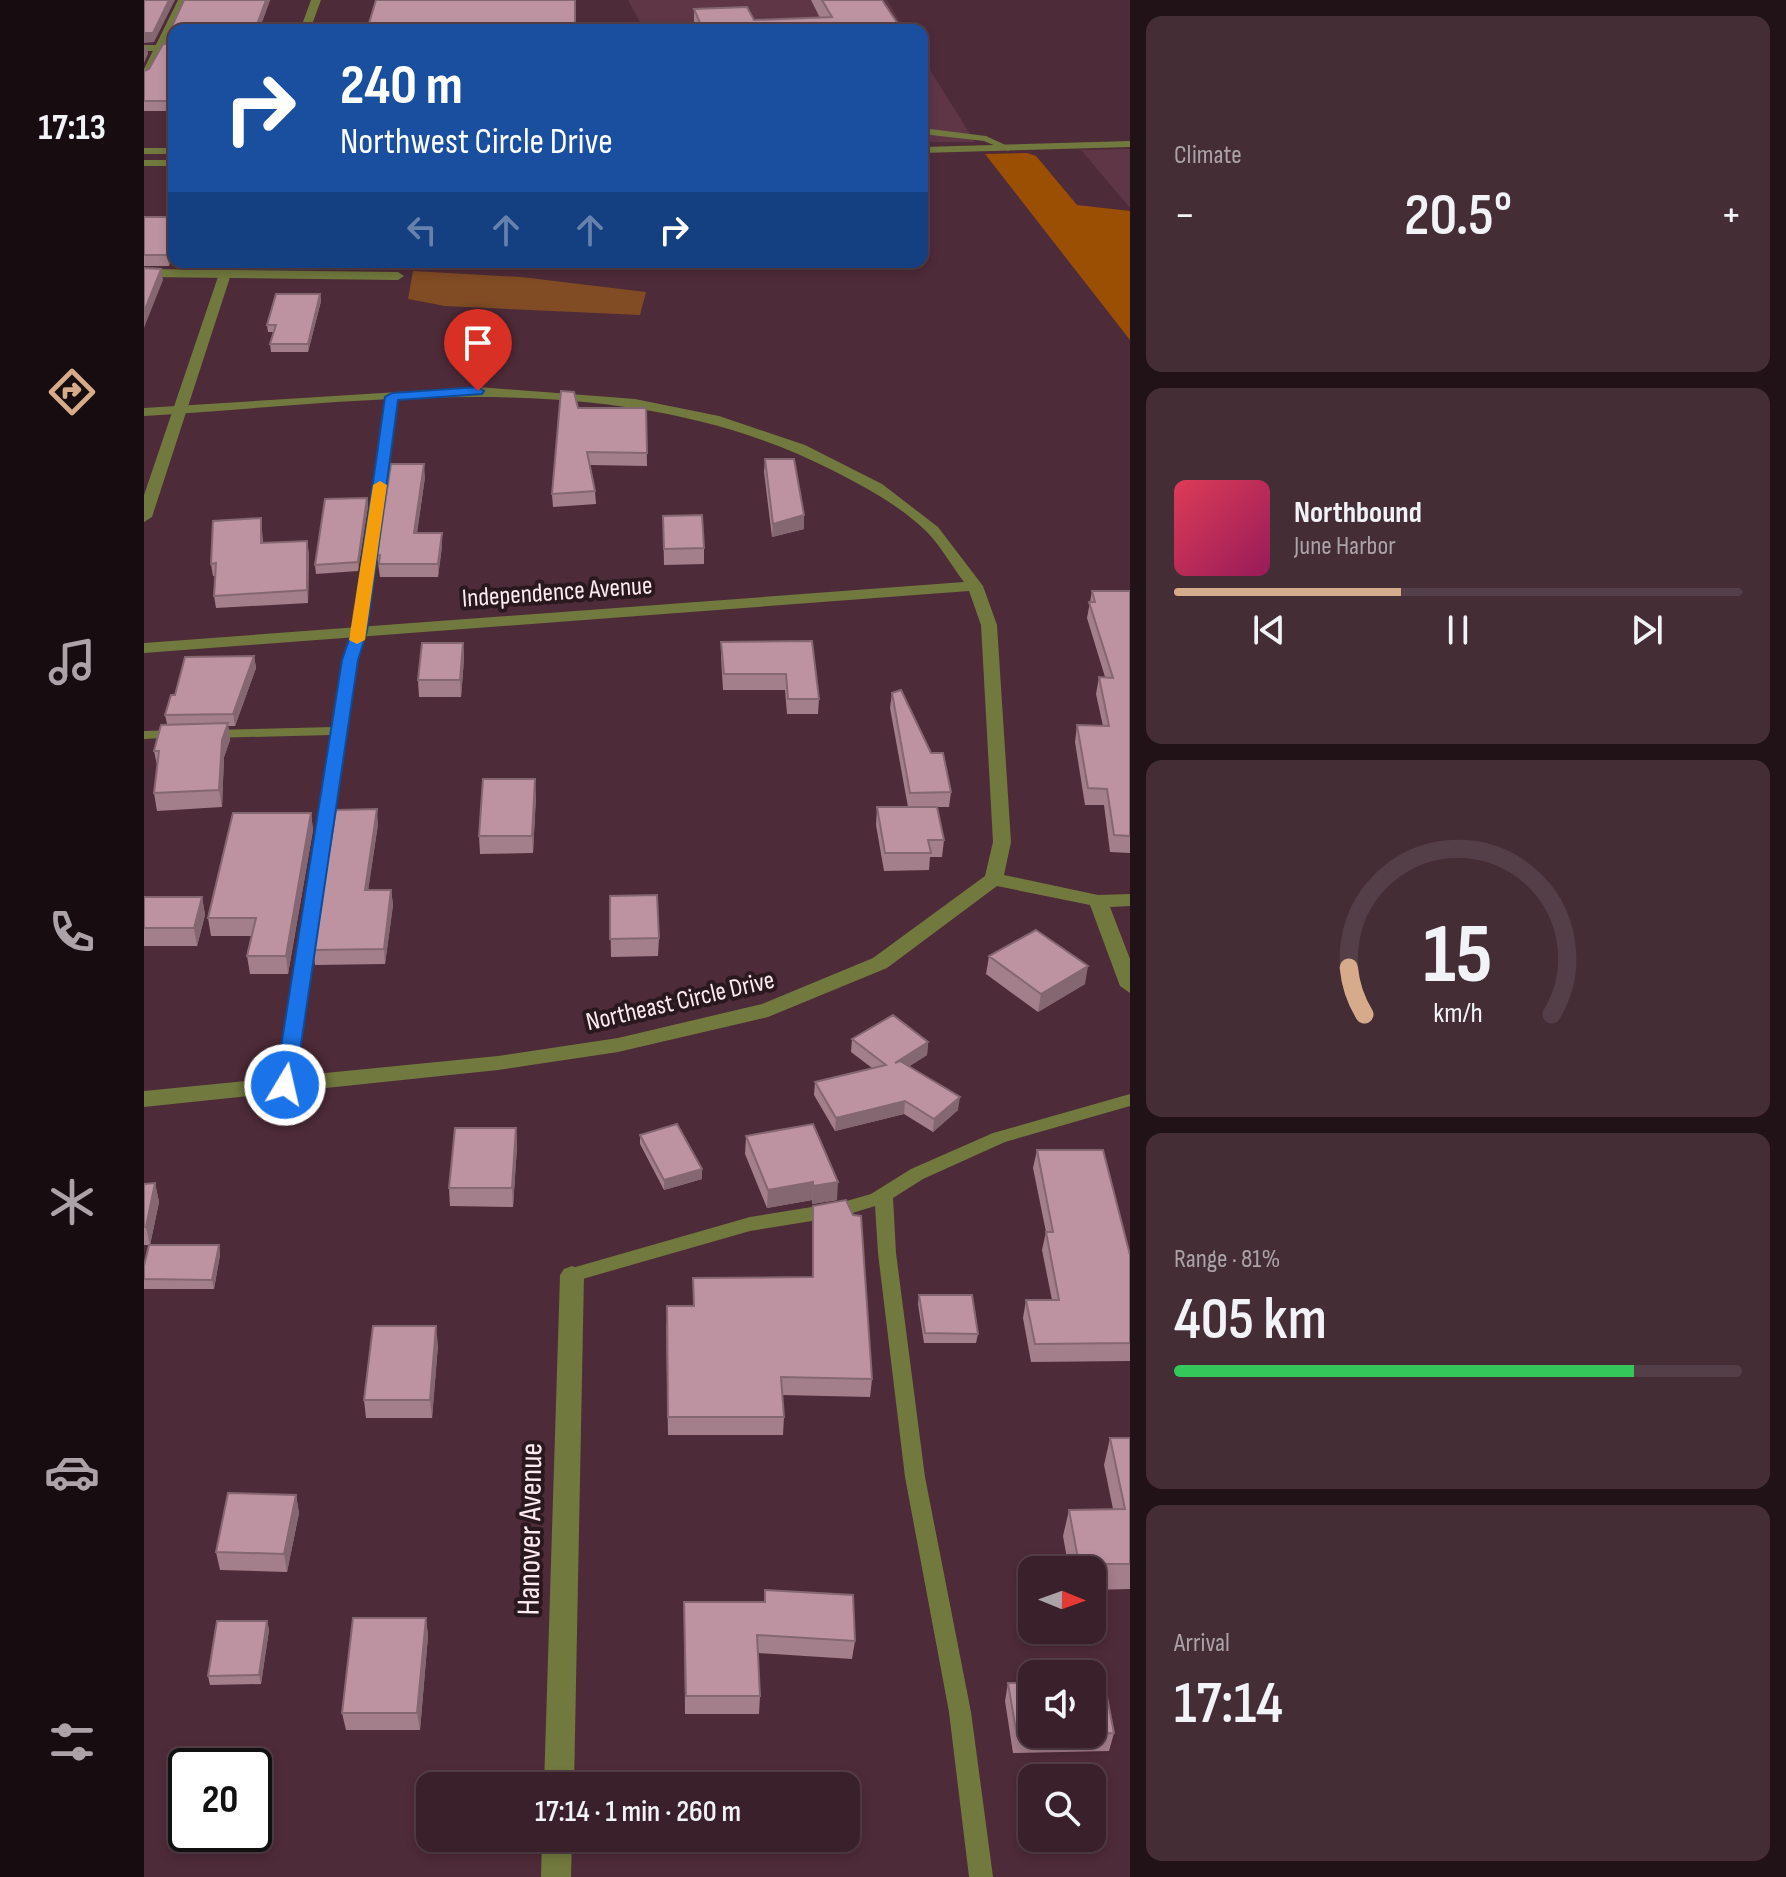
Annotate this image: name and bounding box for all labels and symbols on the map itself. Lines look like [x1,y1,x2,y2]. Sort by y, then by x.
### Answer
pin [444,309,512,391]
street label: Independence Avenue [461,570,653,615]
street label: Northeast Circle Drive [583,965,778,1038]
position arrow [243,1043,327,1127]
street label: Hanover Avenue [509,1442,552,1616]
north arrow [1018,1556,1106,1644]
speed limit sign: 20 [168,1748,272,1852]

